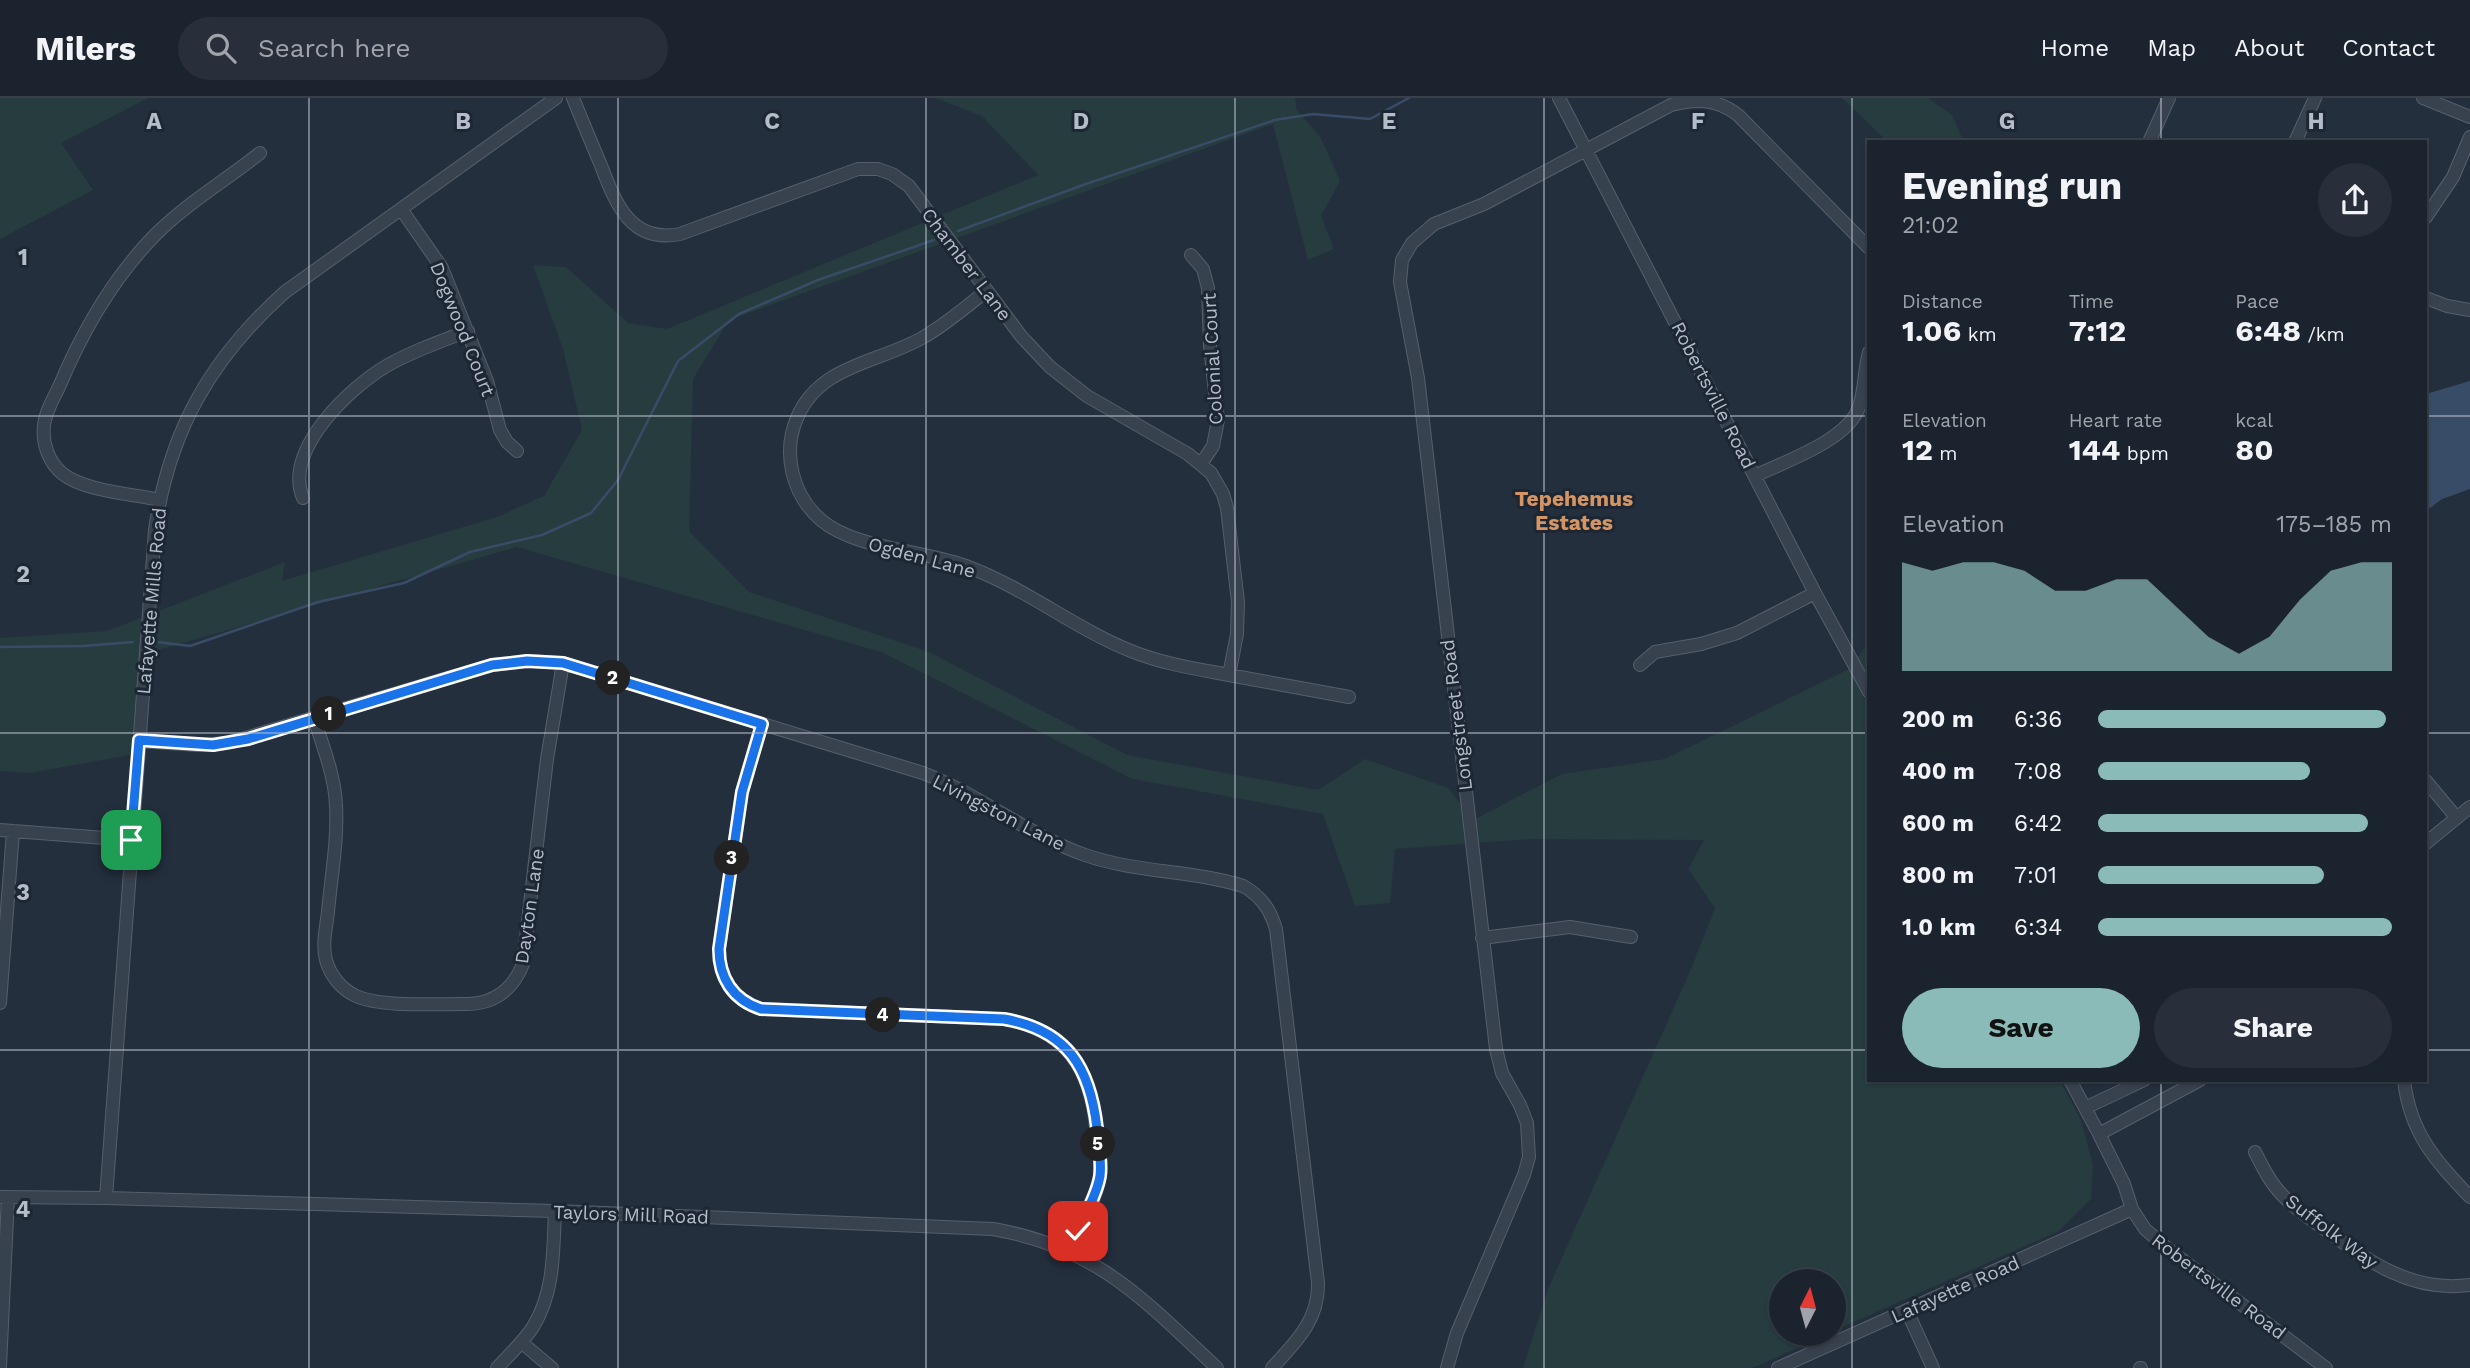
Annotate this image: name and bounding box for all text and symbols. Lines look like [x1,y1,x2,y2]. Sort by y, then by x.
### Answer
search box [178,17,668,80]
text: Milers [35,29,136,68]
icon: search [202,29,240,67]
text: Search here [258,33,410,63]
text: Home [2041,34,2109,62]
text: Map [2147,34,2196,62]
text: About [2234,34,2304,62]
text: Contact [2342,34,2435,62]
text: A [146,108,162,135]
text: B [455,108,471,135]
text: C [764,108,780,135]
text: D [1073,108,1089,135]
text: E [1382,108,1396,135]
text: F [1691,108,1705,135]
text: G [1999,108,2015,135]
text: H [2307,108,2325,135]
button: share [2318,163,2392,237]
text: Evening run [1902,164,2122,208]
street label: Chamber Lane [917,203,1016,325]
text: 21:02 [1902,212,1959,239]
text: 1 [18,244,28,271]
street label: Dogwood Court [425,259,500,400]
text: Distance [1902,290,1983,313]
text: Time [2069,290,2114,313]
text: Pace [2235,290,2279,313]
street label: Colonial Court [1198,292,1227,426]
text: 1.06 [1902,313,1961,348]
text: 7:12 [2069,313,2126,348]
text: 6:48 [2235,313,2301,348]
street label: Robertsville Road [1667,318,1761,473]
text: km [1961,323,1997,346]
text: /km [2301,323,2345,346]
text: Elevation [1902,409,1987,432]
text: Heart rate [2069,409,2163,432]
text: kcal [2235,409,2273,432]
text: 12 [1902,432,1933,467]
text: 144 [2069,432,2120,467]
text: 80 [2235,432,2273,467]
text: m [1933,442,1957,465]
text: bpm [2120,442,2169,465]
district label: Tepehemus Estates [1515,486,1633,535]
street label: Lafayette Mills Road [132,507,171,695]
text: Elevation [1902,511,2005,538]
text: 175–185 m [2276,511,2392,538]
street label: Ogden Lane [866,532,978,583]
text: 2 [16,561,30,588]
street label: Longstreet Road [1436,638,1477,792]
pin: 2 [596,660,630,696]
text: 2 [607,666,618,689]
pin: 1 [312,696,346,732]
text: 1 [324,702,333,725]
text: 200 m [1902,706,1974,733]
text: 6:36 [2014,706,2062,733]
text: 400 m [1902,758,1975,785]
text: 7:08 [2014,758,2062,785]
street label: Livingston Lane [929,769,1069,856]
pin [101,810,161,870]
text: 600 m [1902,810,1974,837]
text: 6:42 [2014,810,2062,837]
icon: arrive [112,821,150,859]
pin: 3 [714,840,750,876]
text: 3 [726,846,737,869]
street label: Dayton Lane [510,847,549,965]
text: 800 m [1902,862,1974,889]
text: 7:01 [2014,862,2057,889]
text: 3 [16,879,30,906]
text: 1.0 km [1902,914,1976,941]
text: 6:34 [2014,914,2062,941]
button: Save [1902,988,2140,1068]
button: Share [2154,988,2392,1068]
pin: 4 [866,998,900,1032]
text: 4 [876,1003,889,1026]
pin: 5 [1080,1126,1116,1162]
text: 5 [1092,1132,1103,1155]
street label: Suffolk Way [2281,1189,2383,1274]
text: 4 [16,1196,31,1223]
street label: Taylors Mill Road [553,1200,709,1229]
pin [1048,1201,1108,1261]
icon: check [1059,1212,1097,1250]
street label: Robertsville Road [2147,1229,2290,1344]
street label: Lafayette Road [1887,1251,2023,1328]
north arrow [1769,1269,1846,1346]
map controls [1769,1269,1846,1346]

